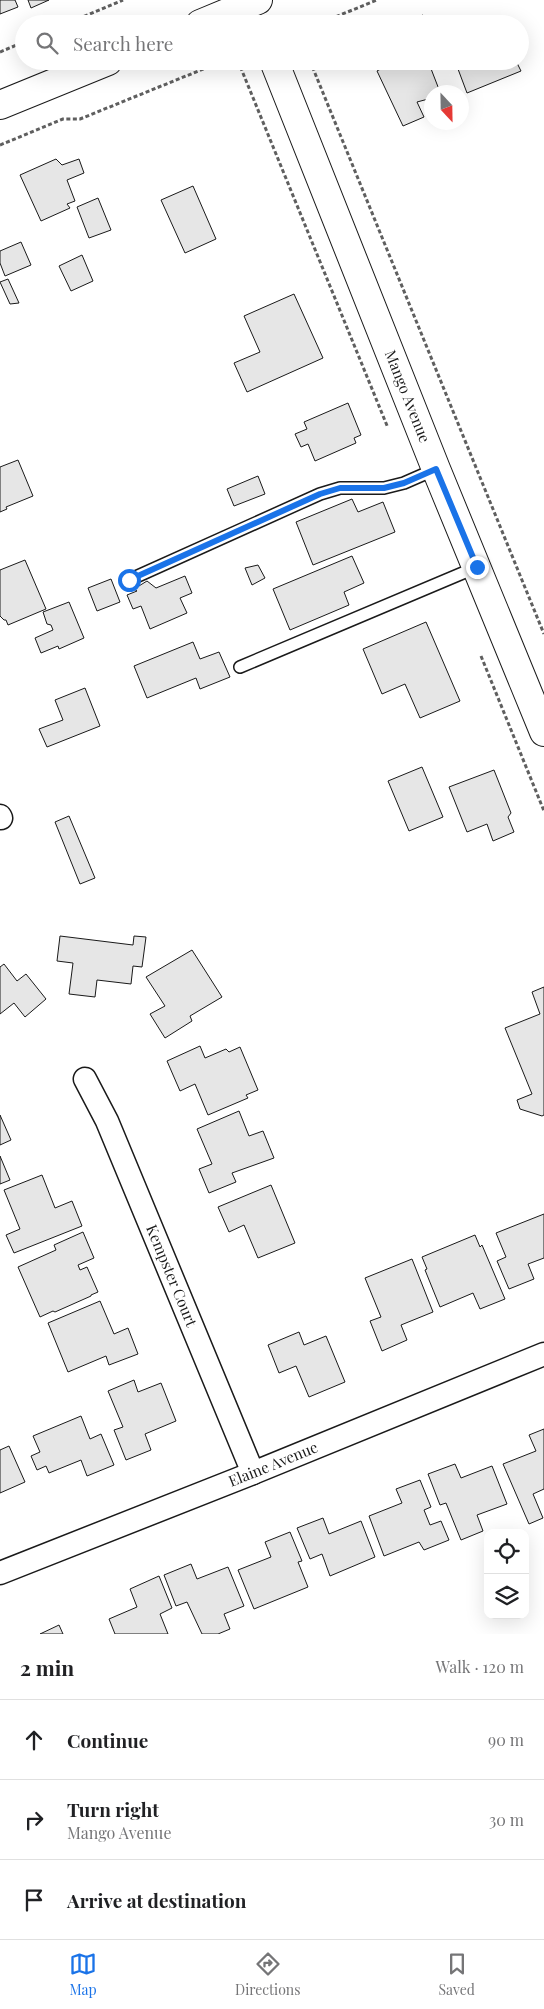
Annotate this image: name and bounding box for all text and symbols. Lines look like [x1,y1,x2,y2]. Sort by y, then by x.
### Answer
search box [15,15,529,70]
icon: search [33,29,61,57]
text: Search here [73,30,173,56]
north arrow [424,85,469,130]
street label: Mango Avenue [381,347,436,445]
route end [466,556,489,579]
route start [118,569,141,592]
street label: Kempster Court [142,1221,202,1330]
street label: Elaine Avenue [225,1437,321,1491]
map controls [484,1529,529,1619]
button: locate [484,1529,529,1574]
button: layers [484,1574,529,1619]
text: 2 min [20,1653,74,1681]
text: Walk · 120 m [436,1656,524,1677]
icon: ahead [20,1726,48,1754]
text: Continue [67,1727,148,1753]
text: 90 m [488,1729,524,1750]
text: Turn right [67,1796,159,1822]
icon: right [20,1806,48,1834]
text: 30 m [489,1809,524,1830]
text: Mango Avenue [67,1822,172,1843]
icon: arrive [20,1886,48,1914]
text: Arrive at destination [67,1887,247,1913]
tab: Map [69,1950,97,1999]
tab: Directions [235,1950,300,1999]
tab: Saved [439,1950,475,1999]

